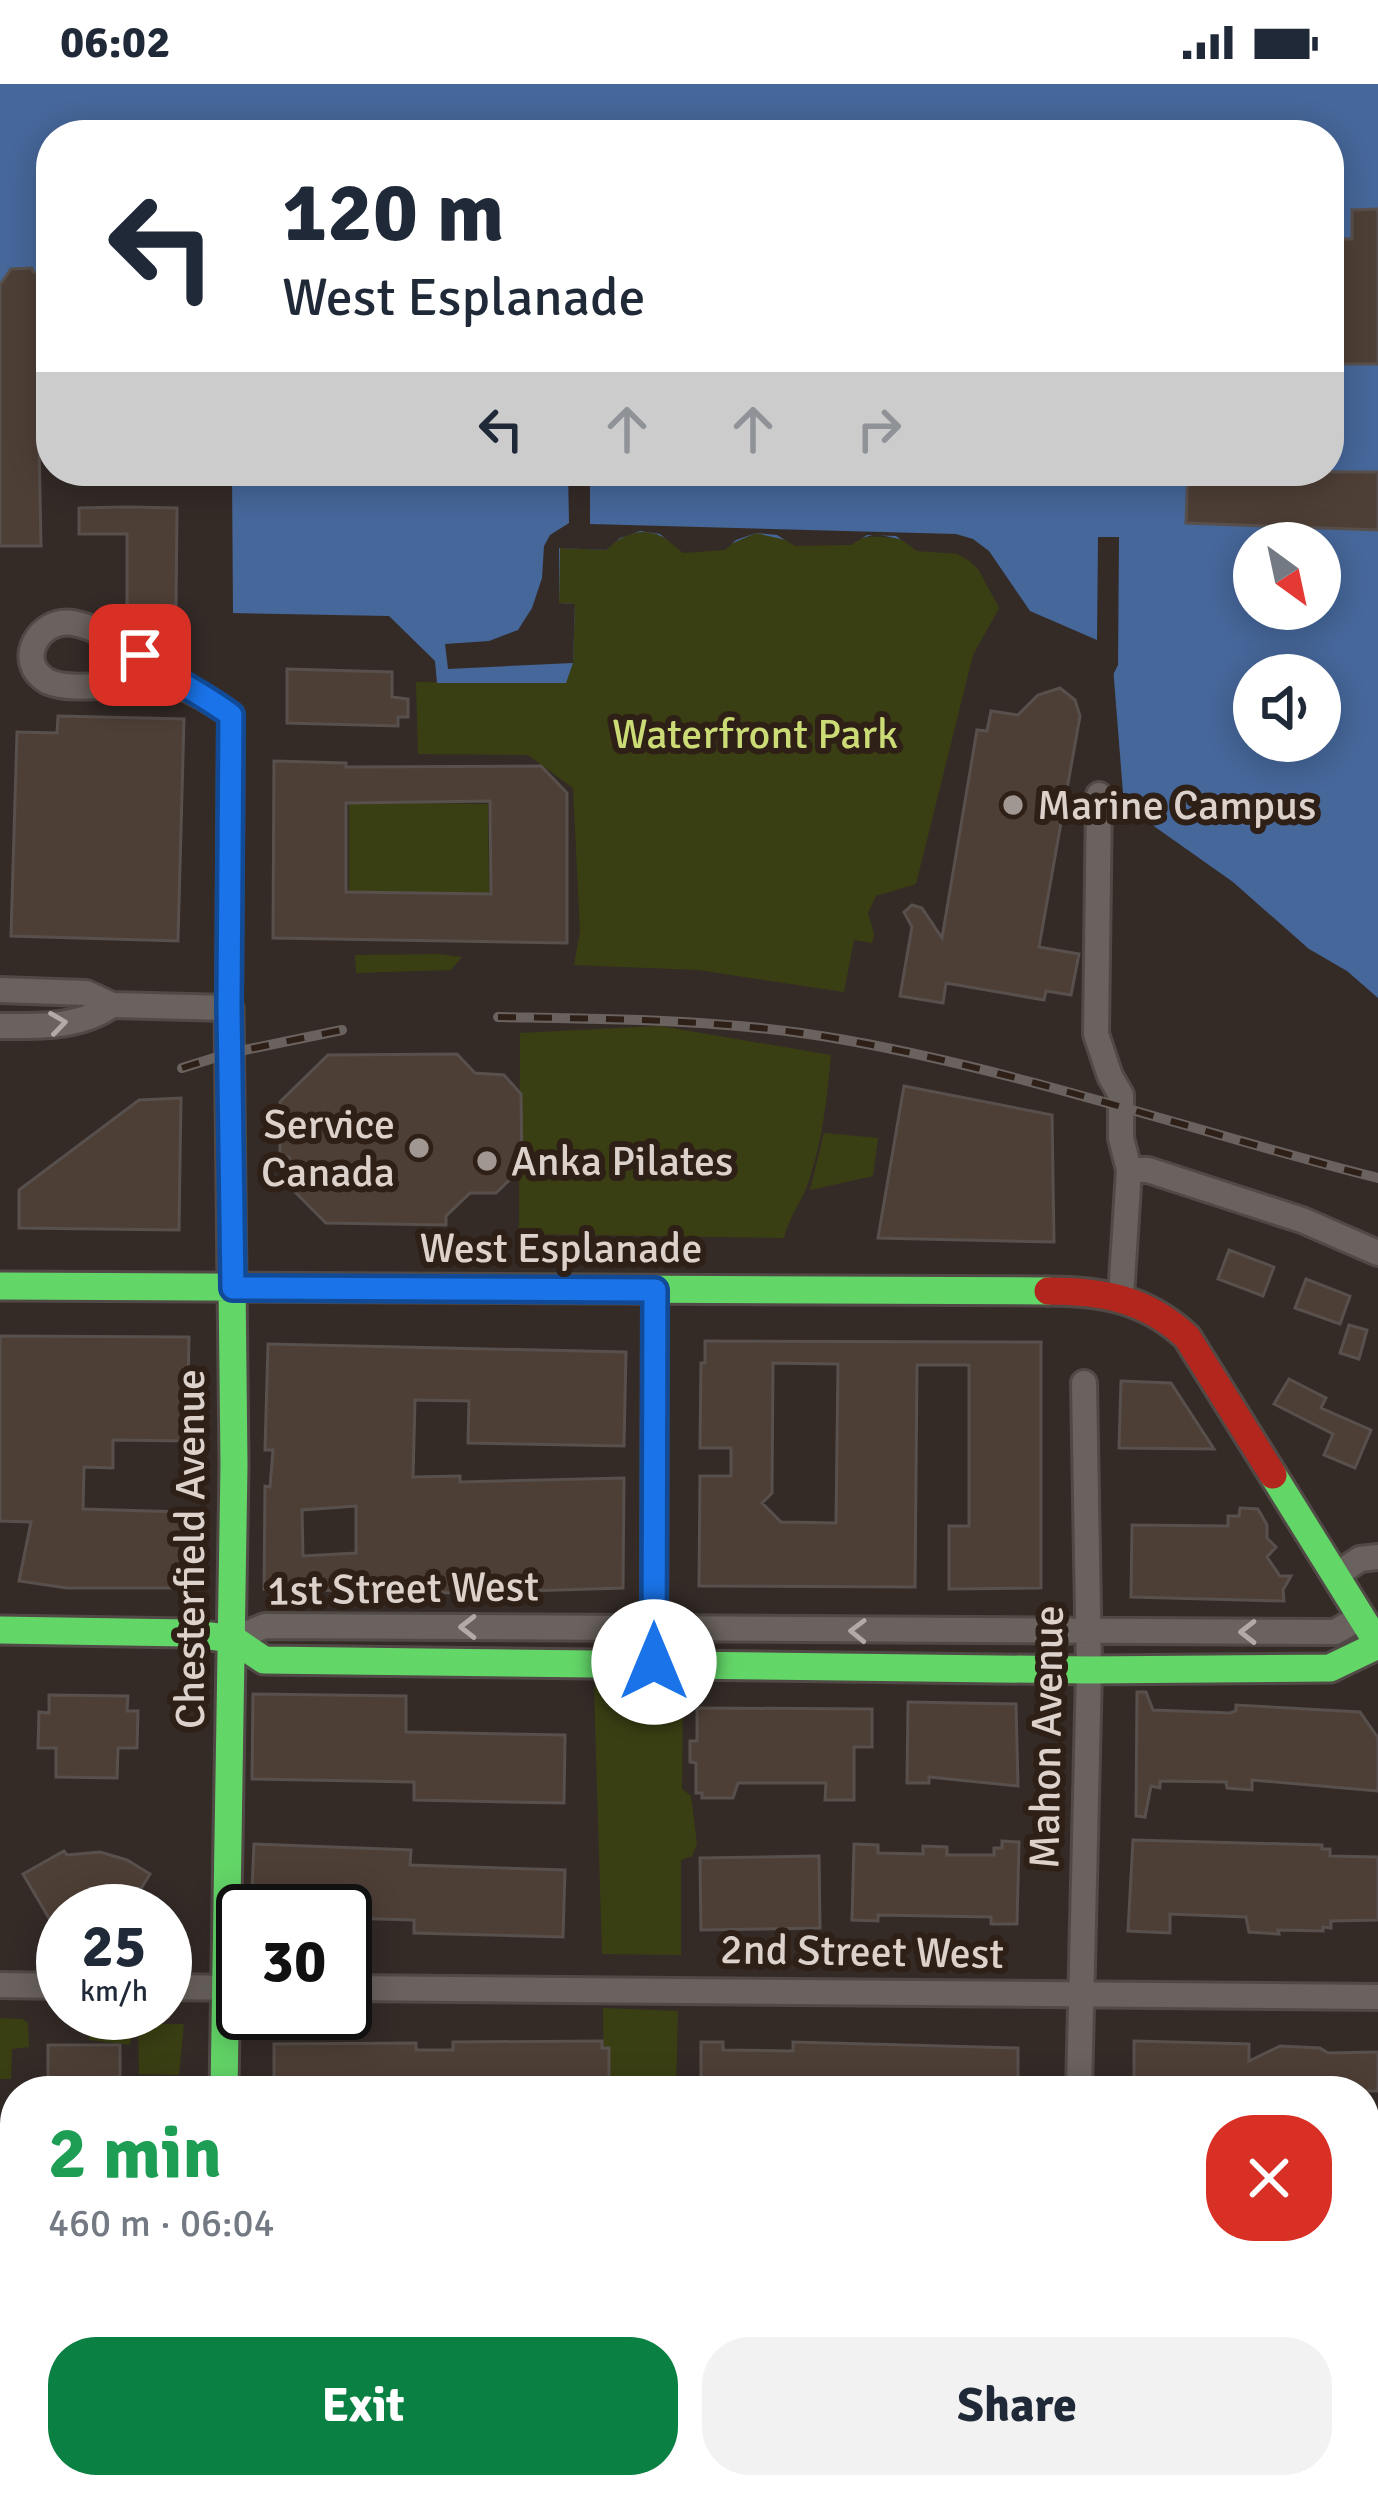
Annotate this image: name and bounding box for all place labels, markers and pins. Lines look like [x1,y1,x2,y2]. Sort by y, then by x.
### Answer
pin [89,604,191,706]
place label: Marine Campus [1037,780,1316,831]
marker: Marine Campus [1000,792,1026,818]
place label: Service Canada [261,1099,395,1198]
marker: Service Canada [406,1135,432,1161]
place label: Anka Pilates [511,1136,733,1187]
marker: Anka Pilates [474,1148,500,1174]

